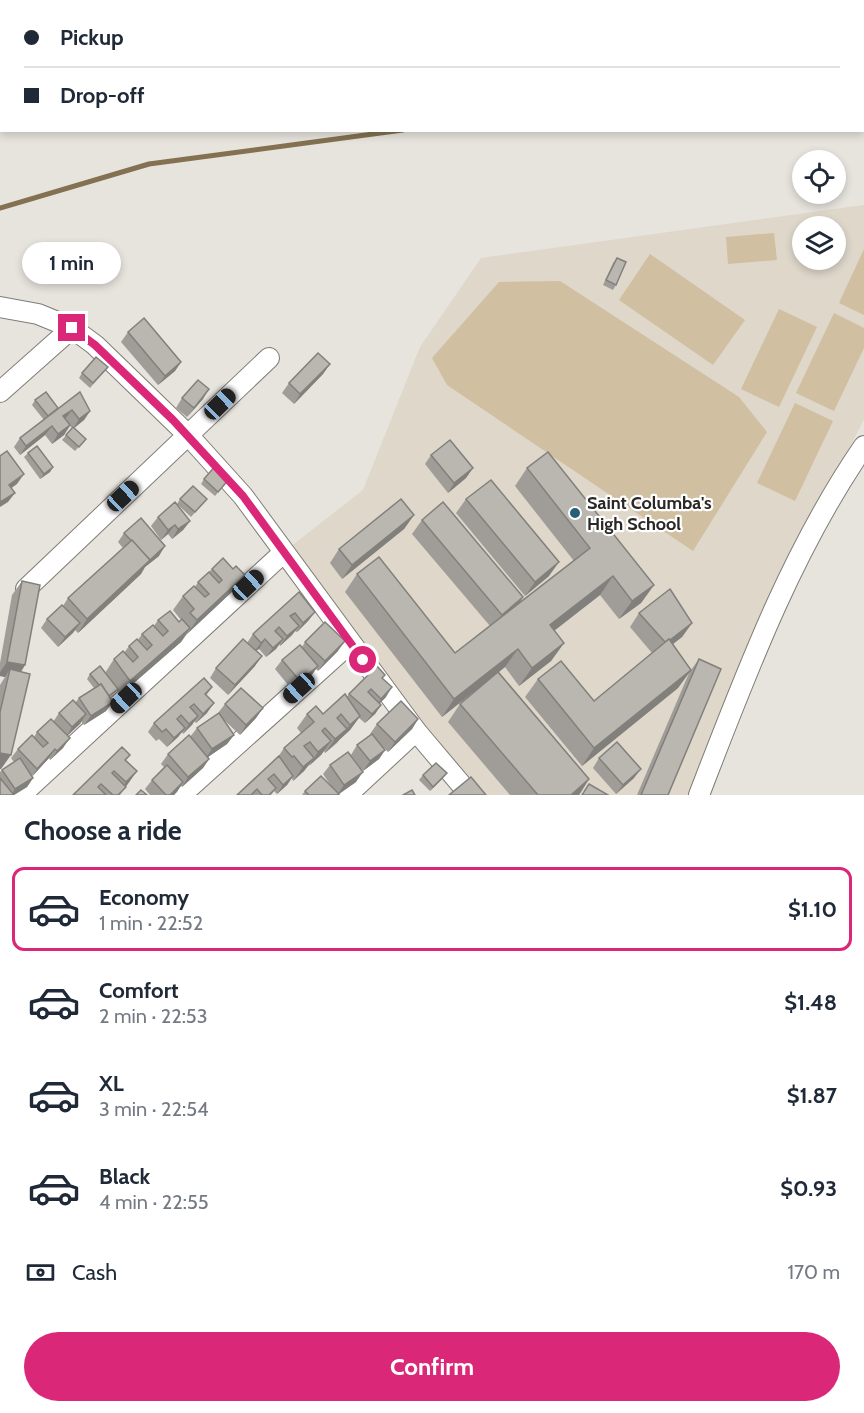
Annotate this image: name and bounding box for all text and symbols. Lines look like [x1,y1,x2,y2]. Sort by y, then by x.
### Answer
text: Pickup [60,24,124,51]
text: Drop-off [60,82,144,109]
map controls [792,150,846,270]
button: locate [792,150,846,204]
button: layers [792,216,846,270]
callout: 1 min [22,241,122,283]
text: 1 min [49,251,94,275]
route end [58,314,85,341]
car [201,385,239,423]
car [104,477,142,515]
place label: Saint Columba's High School [587,492,712,535]
marker: Saint Columba's High School [568,506,582,520]
car [229,566,267,604]
route start [349,646,376,673]
car [280,669,318,707]
car [107,679,145,717]
text: Choose a ride [24,814,182,847]
icon: car [27,882,81,936]
text: Economy [99,884,189,911]
text: $1.10 [788,896,837,923]
text: 1 min · 22:52 [99,911,203,935]
icon: car [27,975,81,1029]
text: Comfort [99,977,178,1004]
text: $1.48 [784,989,837,1016]
text: 2 min · 22:53 [99,1004,207,1028]
icon: car [27,1068,81,1122]
text: XL [99,1070,124,1097]
text: $1.87 [787,1082,837,1109]
text: 3 min · 22:54 [99,1097,209,1121]
icon: car [27,1161,81,1215]
text: Black [99,1163,150,1190]
text: $0.93 [780,1175,837,1202]
text: 4 min · 22:55 [99,1190,209,1214]
icon: cash [24,1256,57,1289]
text: Cash [72,1259,117,1286]
text: 170 m [788,1260,840,1284]
button: Confirm [24,1332,840,1401]

